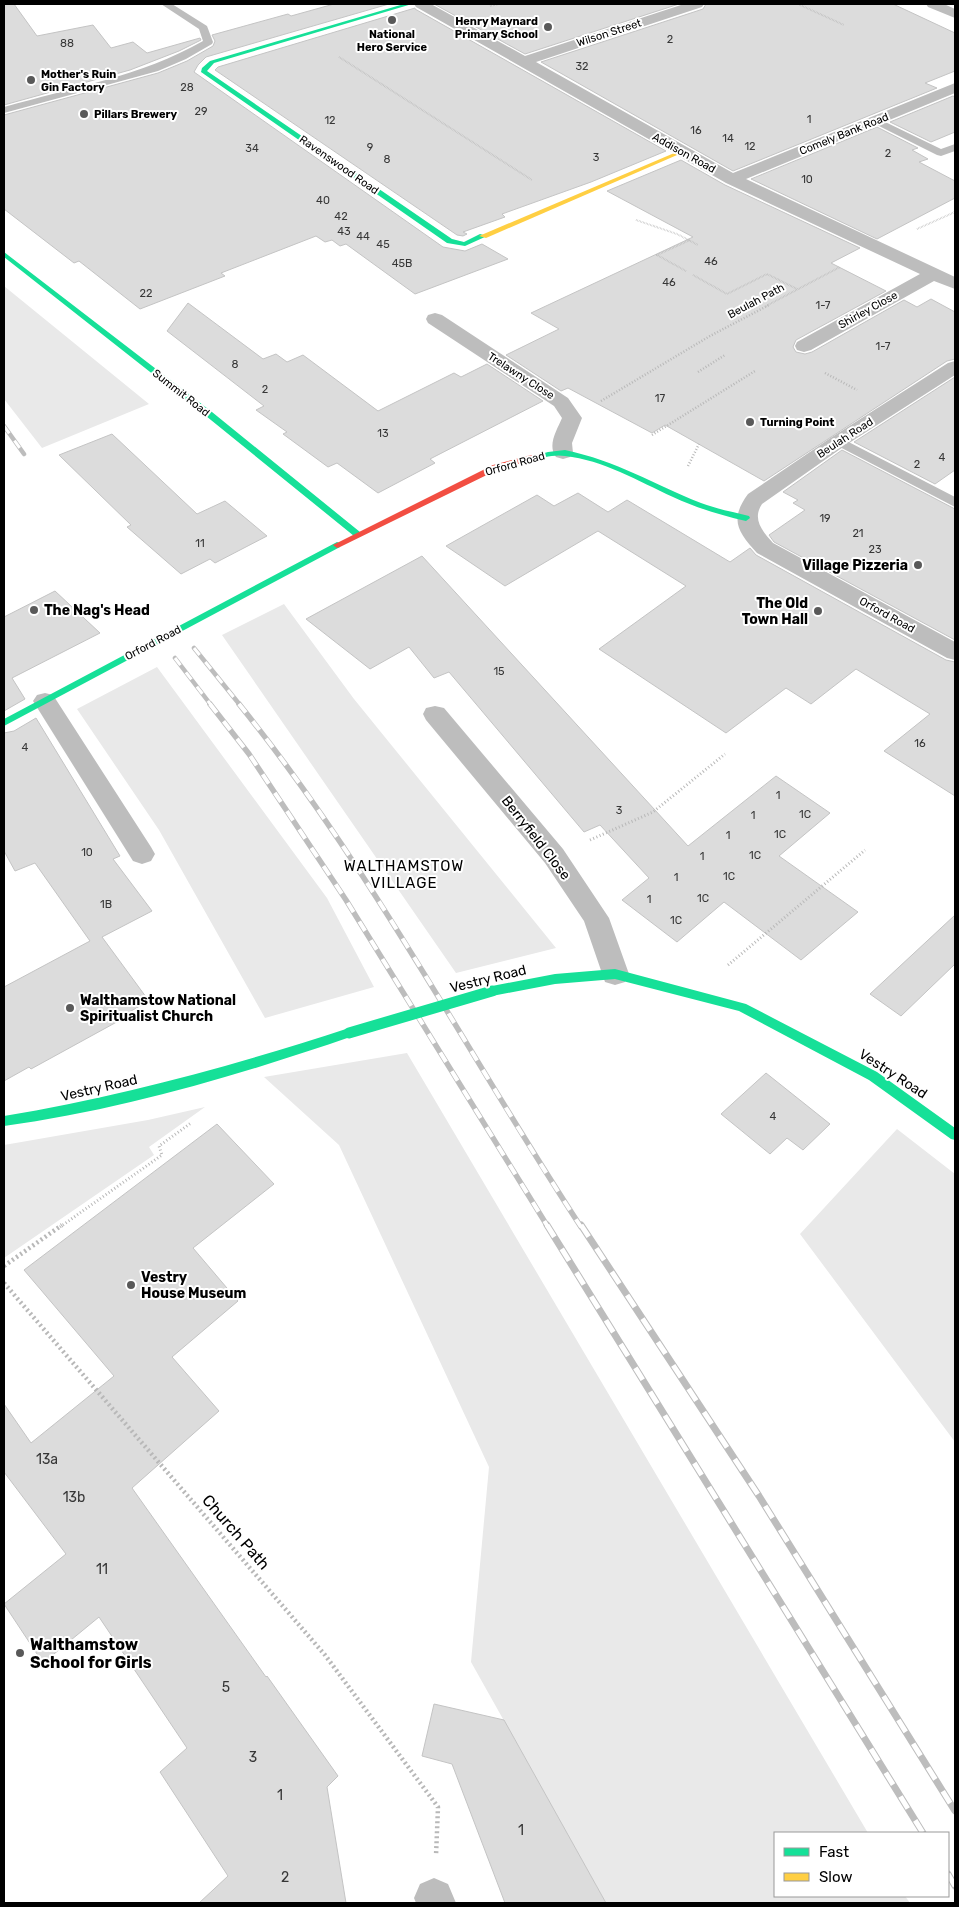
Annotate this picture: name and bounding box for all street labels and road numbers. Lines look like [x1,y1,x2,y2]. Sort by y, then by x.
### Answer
street label: Wilson Street [575,16,644,50]
street label: Comely Bank Road [797,110,891,158]
street label: Addison Road [650,130,718,176]
street label: Ravenswood Road [297,133,381,197]
street label: Beulah Path [725,281,787,321]
street label: Shirley Close [836,288,900,332]
street label: Trelawny Close [485,350,557,402]
street label: Summit Road [150,367,212,419]
street label: Beulah Road [814,415,876,461]
street label: Orford Road [484,449,546,479]
street label: Orford Road [857,594,917,636]
street label: Orford Road [123,623,183,663]
street label: Berryfield Close [498,793,574,884]
street label: Vestry Road [448,961,528,997]
street label: Vestry Road [856,1046,930,1102]
street label: Vestry Road [59,1071,139,1105]
street label: Church Path [198,1491,274,1573]

